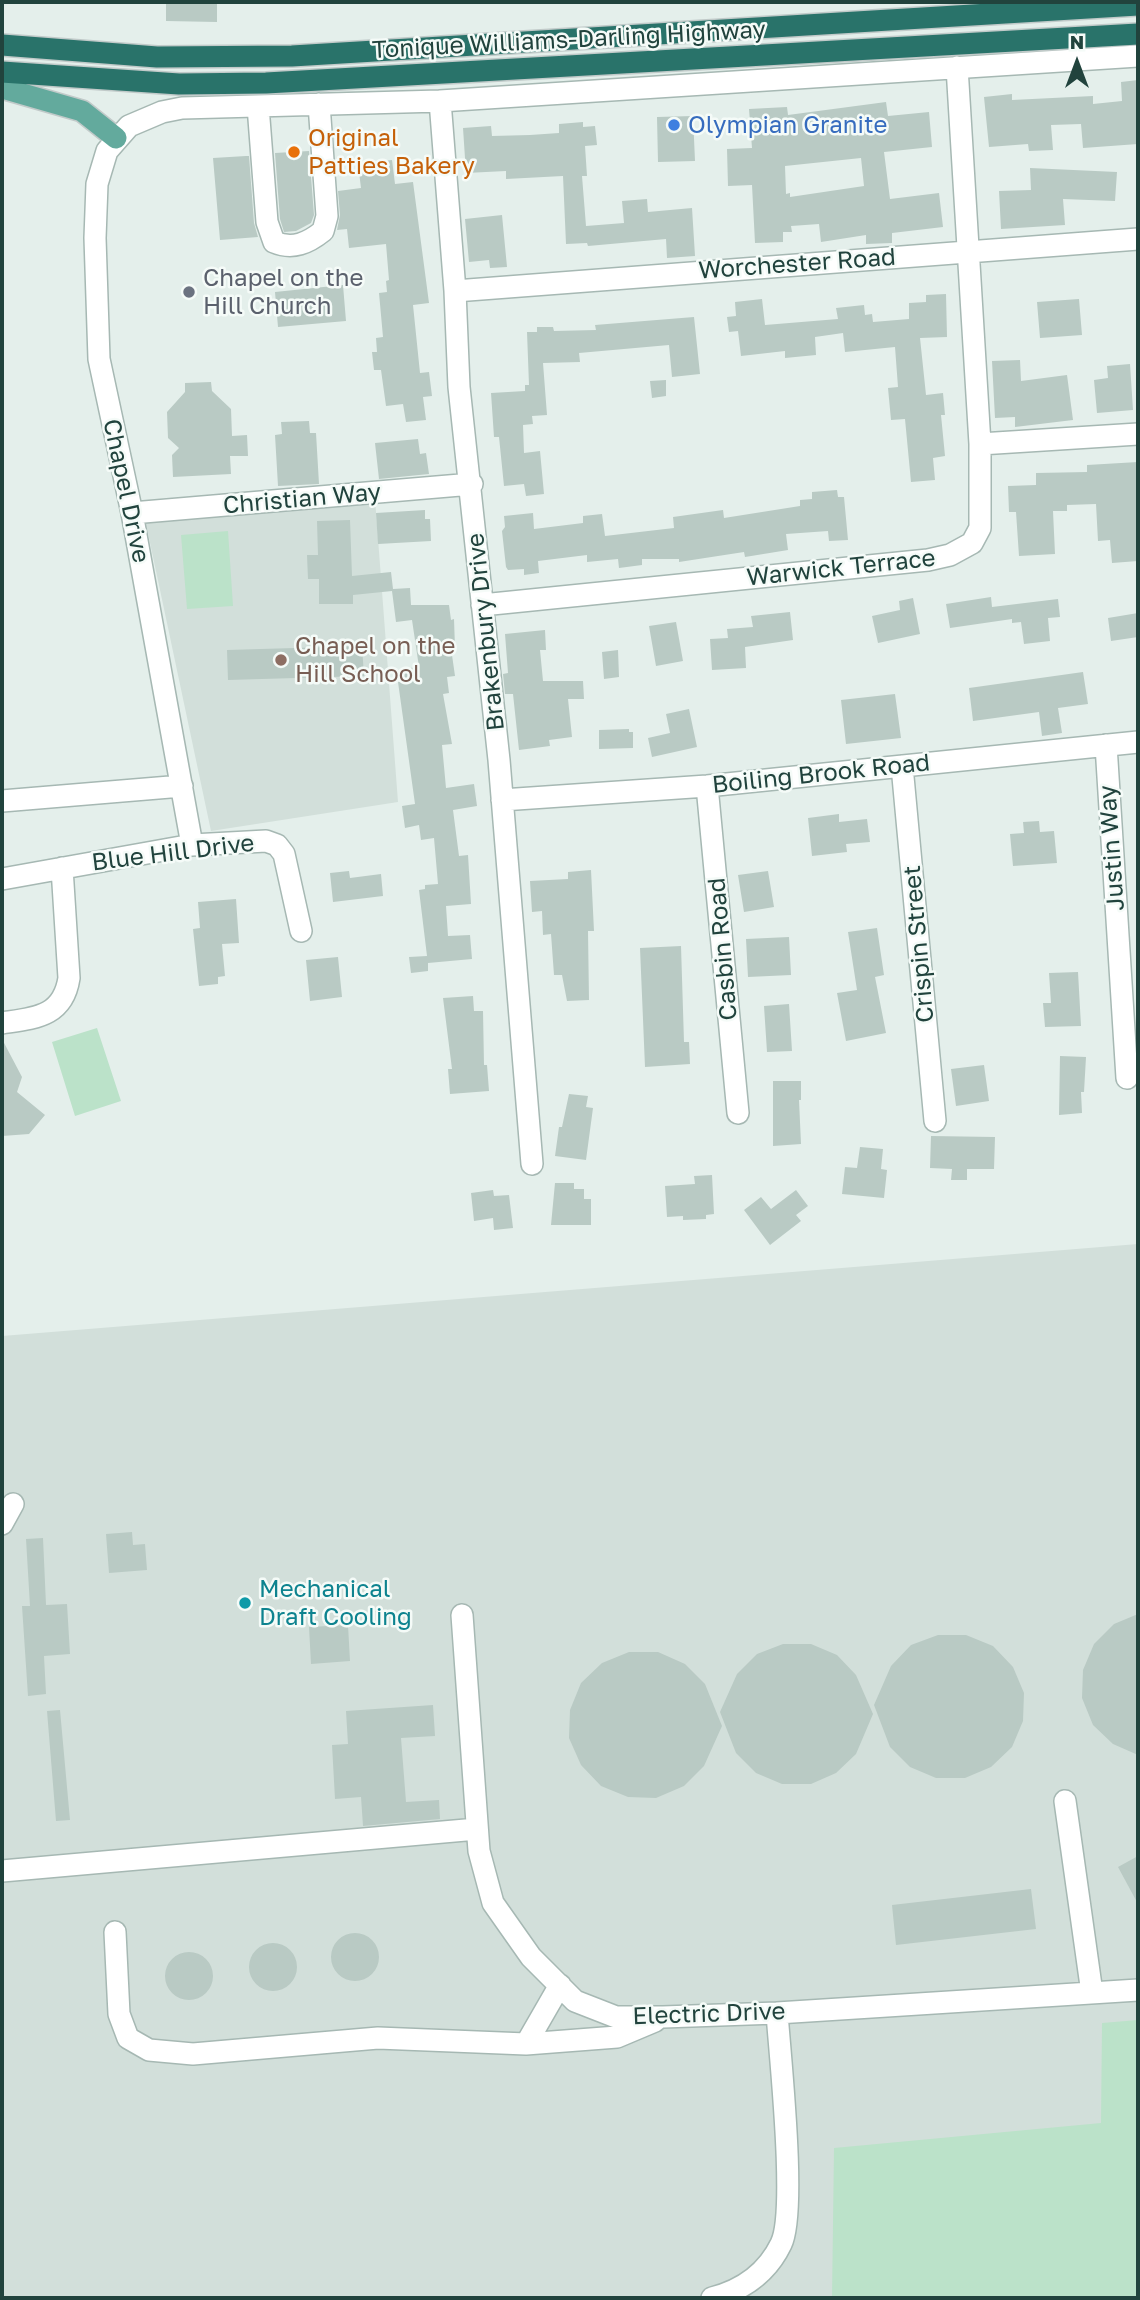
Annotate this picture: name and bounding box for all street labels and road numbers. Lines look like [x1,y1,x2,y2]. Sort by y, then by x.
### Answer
street label: Tonique Williams-Darling Highway [371,15,767,65]
street label: Worchester Road [697,243,897,285]
street label: Chapel Drive [97,416,155,566]
street label: Christian Way [222,478,382,520]
street label: Brakenbury Drive [461,532,511,732]
street label: Warwick Terrace [745,544,937,592]
street label: Boiling Brook Road [711,748,931,800]
street label: Justin Way [1093,784,1131,912]
street label: Blue Hill Drive [90,829,256,877]
street label: Crispin Street [898,864,940,1024]
street label: Casbin Road [702,876,744,1022]
street label: Electric Drive [632,1997,786,2031]

